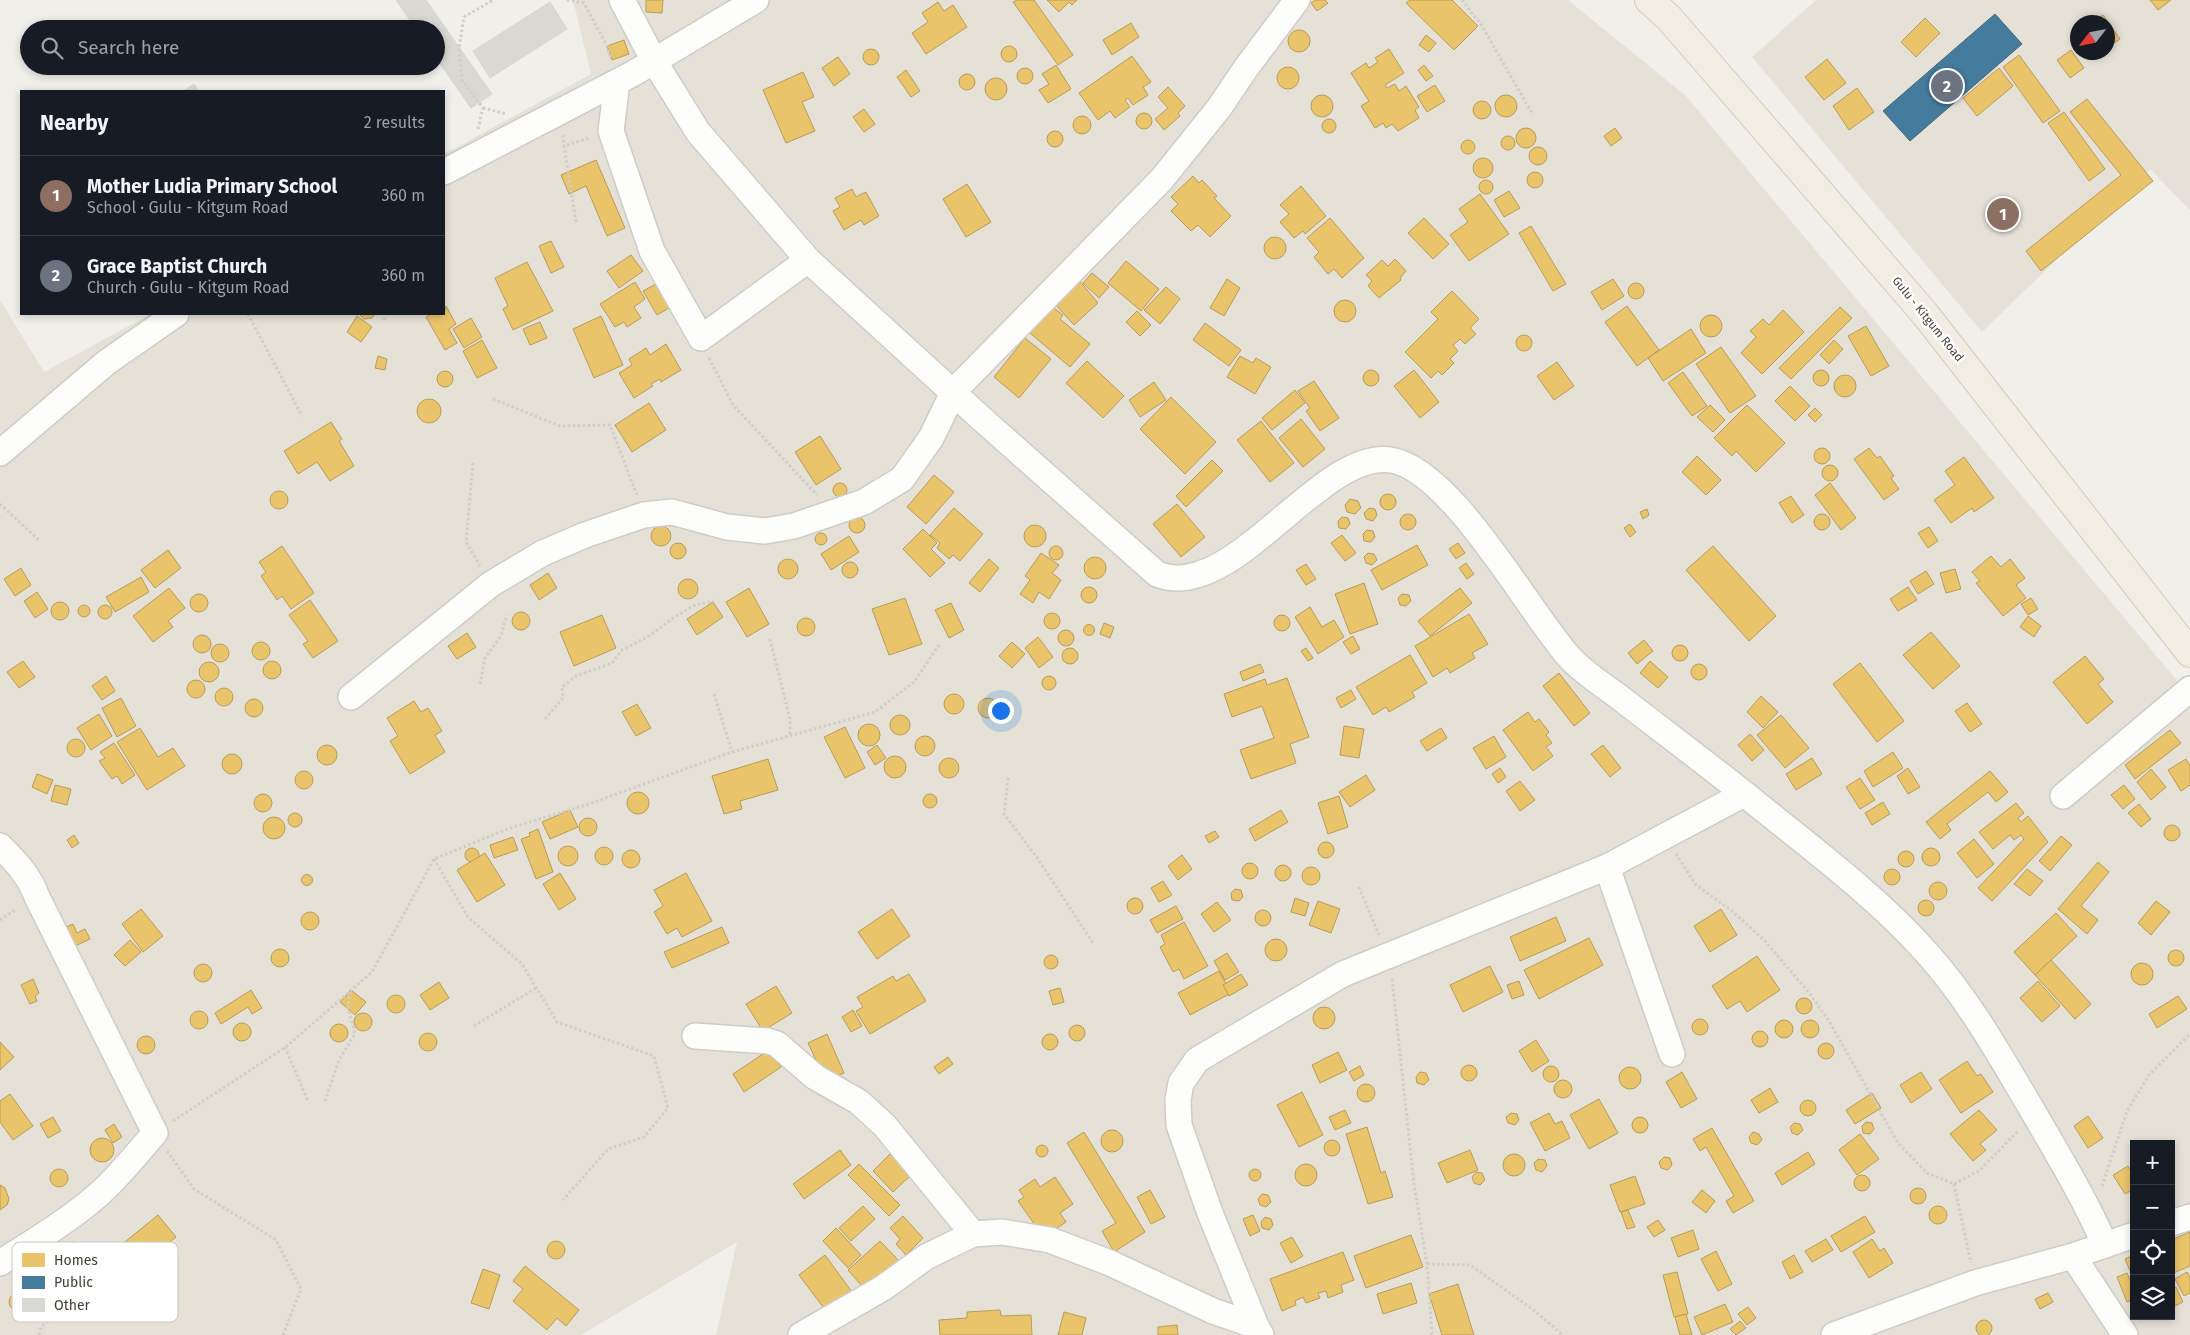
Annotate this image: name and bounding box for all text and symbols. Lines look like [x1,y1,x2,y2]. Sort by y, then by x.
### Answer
north arrow [2070,15,2115,60]
search box [20,20,445,75]
icon: search [38,34,66,62]
text: Search here [78,36,179,59]
pin: 2 [1931,67,1963,105]
text: Nearby [40,110,108,136]
text: 2 results [364,113,425,132]
text: Mother Ludia Primary School [87,175,337,198]
text: 1 [52,186,60,205]
text: 360 m [382,186,425,205]
pin: 1 [1987,195,2019,233]
text: School · Gulu - Kitgum Road [87,198,289,217]
text: Grace Baptist Church [87,255,267,278]
text: 2 [52,266,60,285]
text: 360 m [382,266,425,285]
street label: Gulu - Kitgum Road [1889,274,1967,364]
text: Church · Gulu - Kitgum Road [87,278,290,297]
your location [988,698,1014,724]
map controls [2130,1140,2175,1320]
button: + [2130,1140,2175,1185]
button: − [2130,1185,2175,1230]
button: locate [2130,1230,2175,1275]
legend [12,1242,178,1322]
text: Homes [54,1252,98,1269]
text: Public [54,1274,93,1291]
button: layers [2130,1275,2175,1320]
text: Other [54,1297,91,1314]

